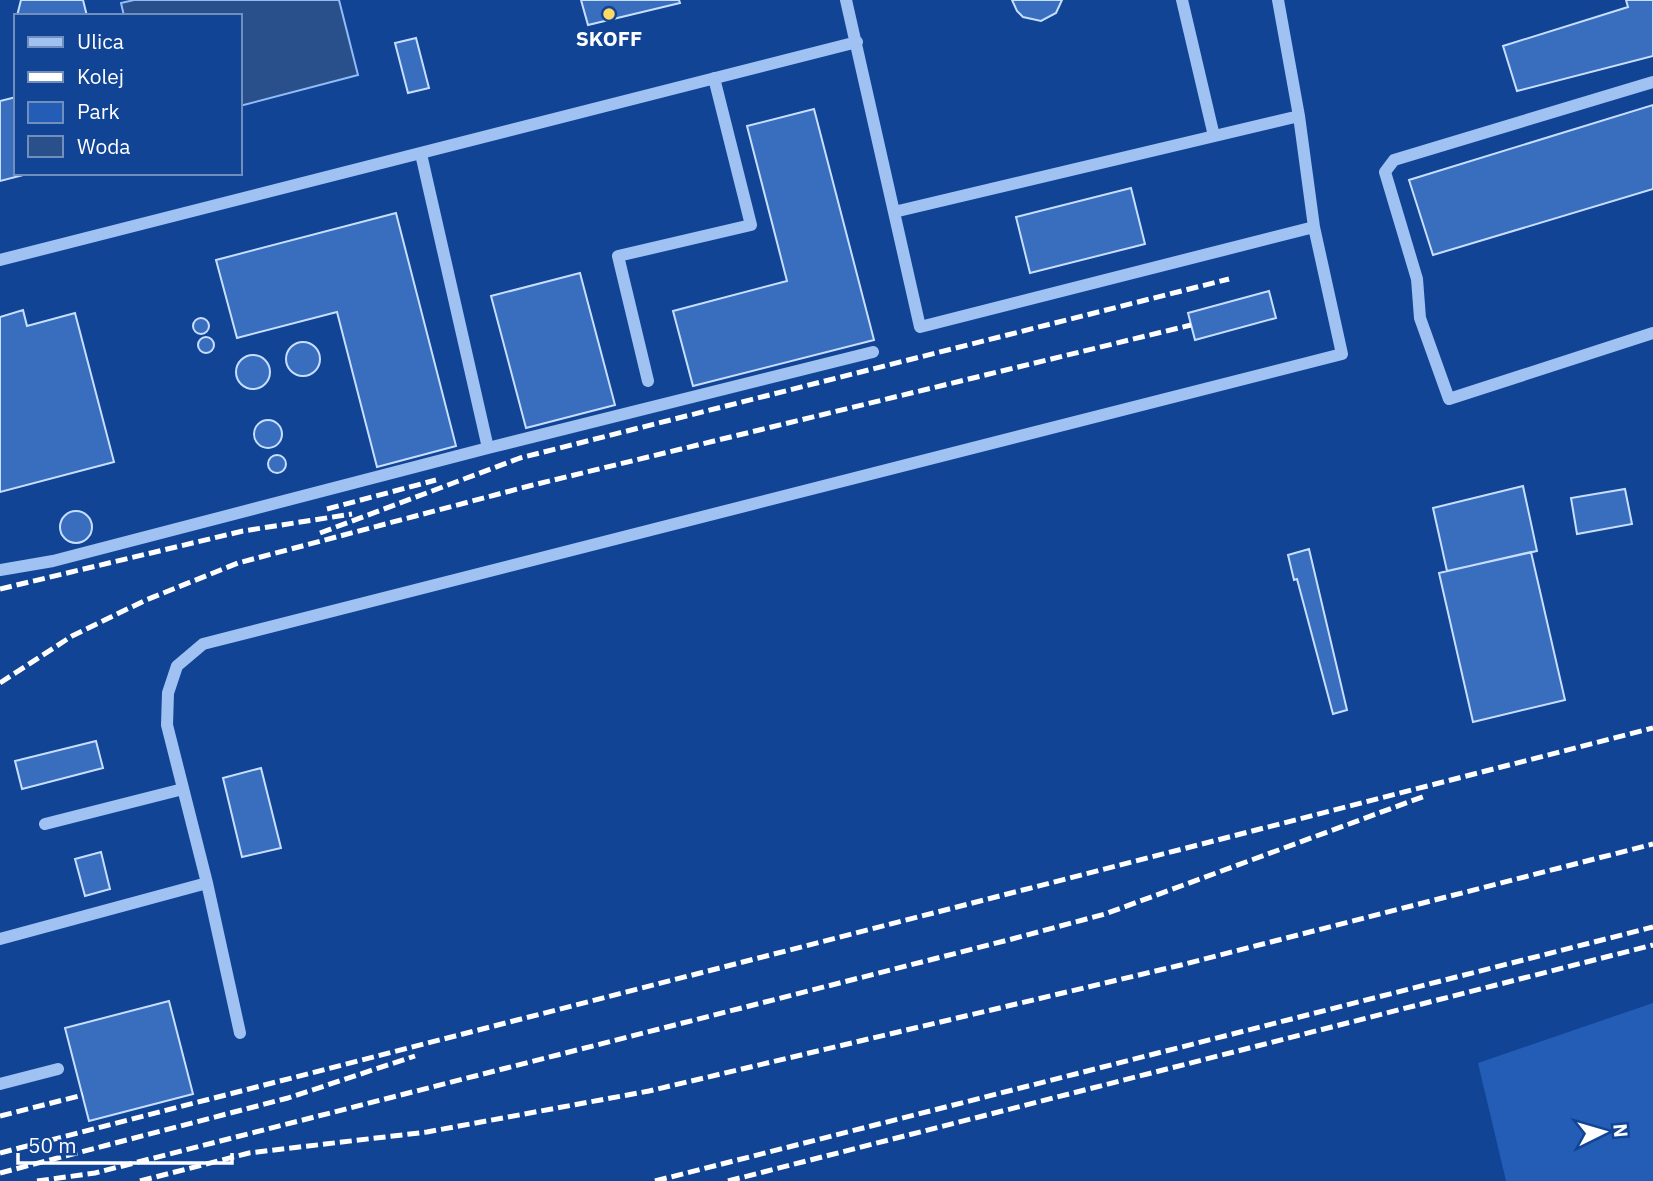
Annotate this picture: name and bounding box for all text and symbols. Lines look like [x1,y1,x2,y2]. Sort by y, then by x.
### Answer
marker: SKOFF [601,6,617,22]
legend [14,14,242,175]
place label: SKOFF [576,24,642,52]
text: Ulica [77,27,124,55]
text: Kolej [77,62,124,90]
text: Park [77,97,120,125]
text: Woda [77,132,131,160]
north arrow [1569,1097,1639,1167]
scale bar [18,1122,231,1166]
text: N [1608,1123,1633,1138]
text: 50 m [28,1131,77,1159]

